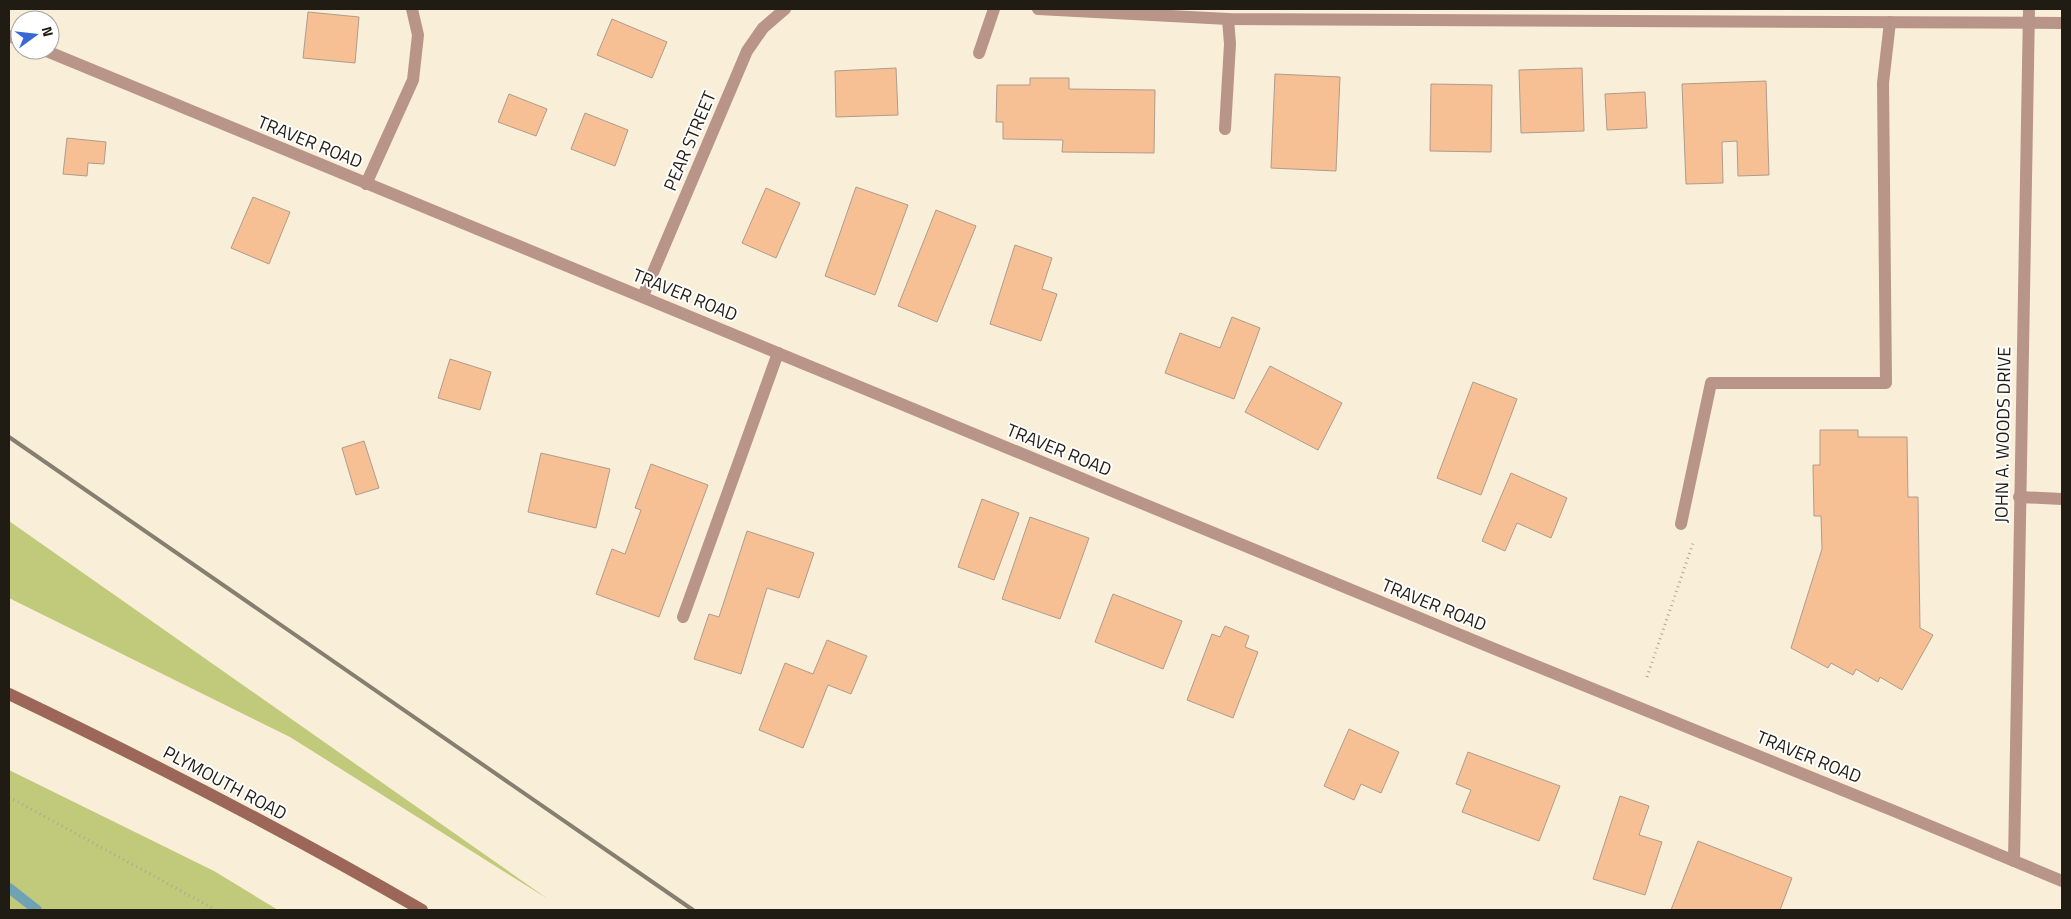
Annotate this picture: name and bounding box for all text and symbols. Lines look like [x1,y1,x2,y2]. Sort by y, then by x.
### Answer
north arrow [10,10,60,60]
text: N [37,24,59,39]
street label: PEAR STREET [656,86,723,195]
street label: TRAVER ROAD [254,108,367,175]
street label: TRAVER ROAD [629,261,742,328]
street label: JOHN A. WOODS DRIVE [1987,346,2018,523]
street label: TRAVER ROAD [1003,416,1116,483]
street label: TRAVER ROAD [1378,571,1491,638]
street label: TRAVER ROAD [1753,723,1866,790]
street label: PLYMOUTH ROAD [159,739,292,827]

